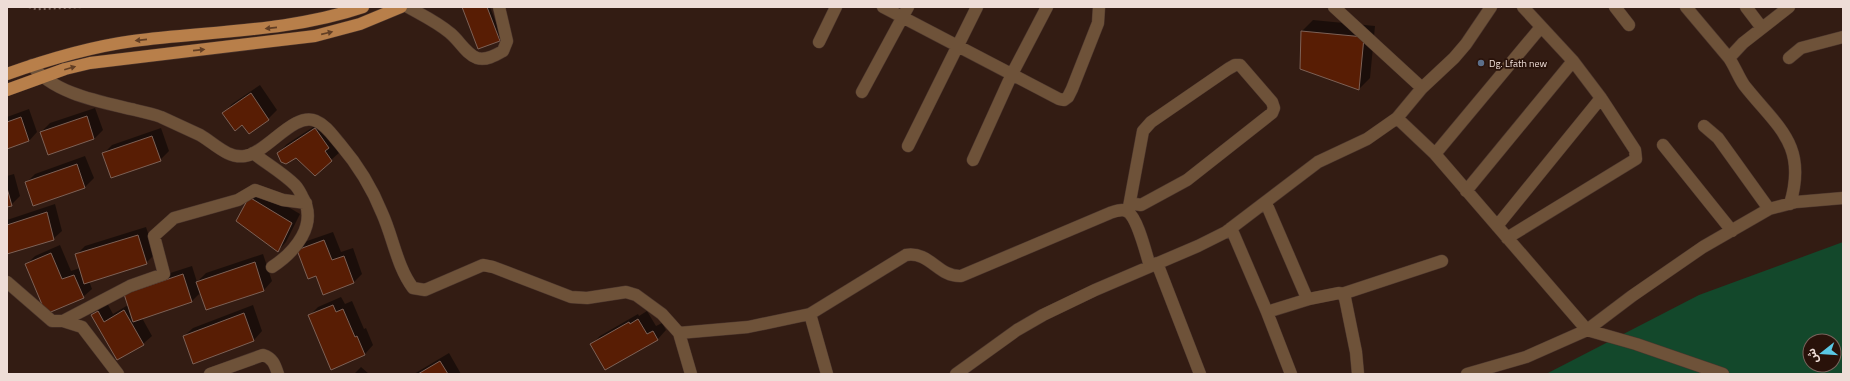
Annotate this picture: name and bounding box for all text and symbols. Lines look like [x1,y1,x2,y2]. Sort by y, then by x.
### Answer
one-way arrow [265,24,277,31]
one-way arrow [321,30,334,36]
one-way arrow [135,37,147,43]
one-way arrow [193,47,205,53]
place label: Dg. Lfath new [1489,56,1547,71]
marker: Dg. Lfath new [1476,58,1486,68]
one-way arrow [64,65,76,71]
north arrow [1802,333,1842,373]
text: ش [1803,346,1822,365]

